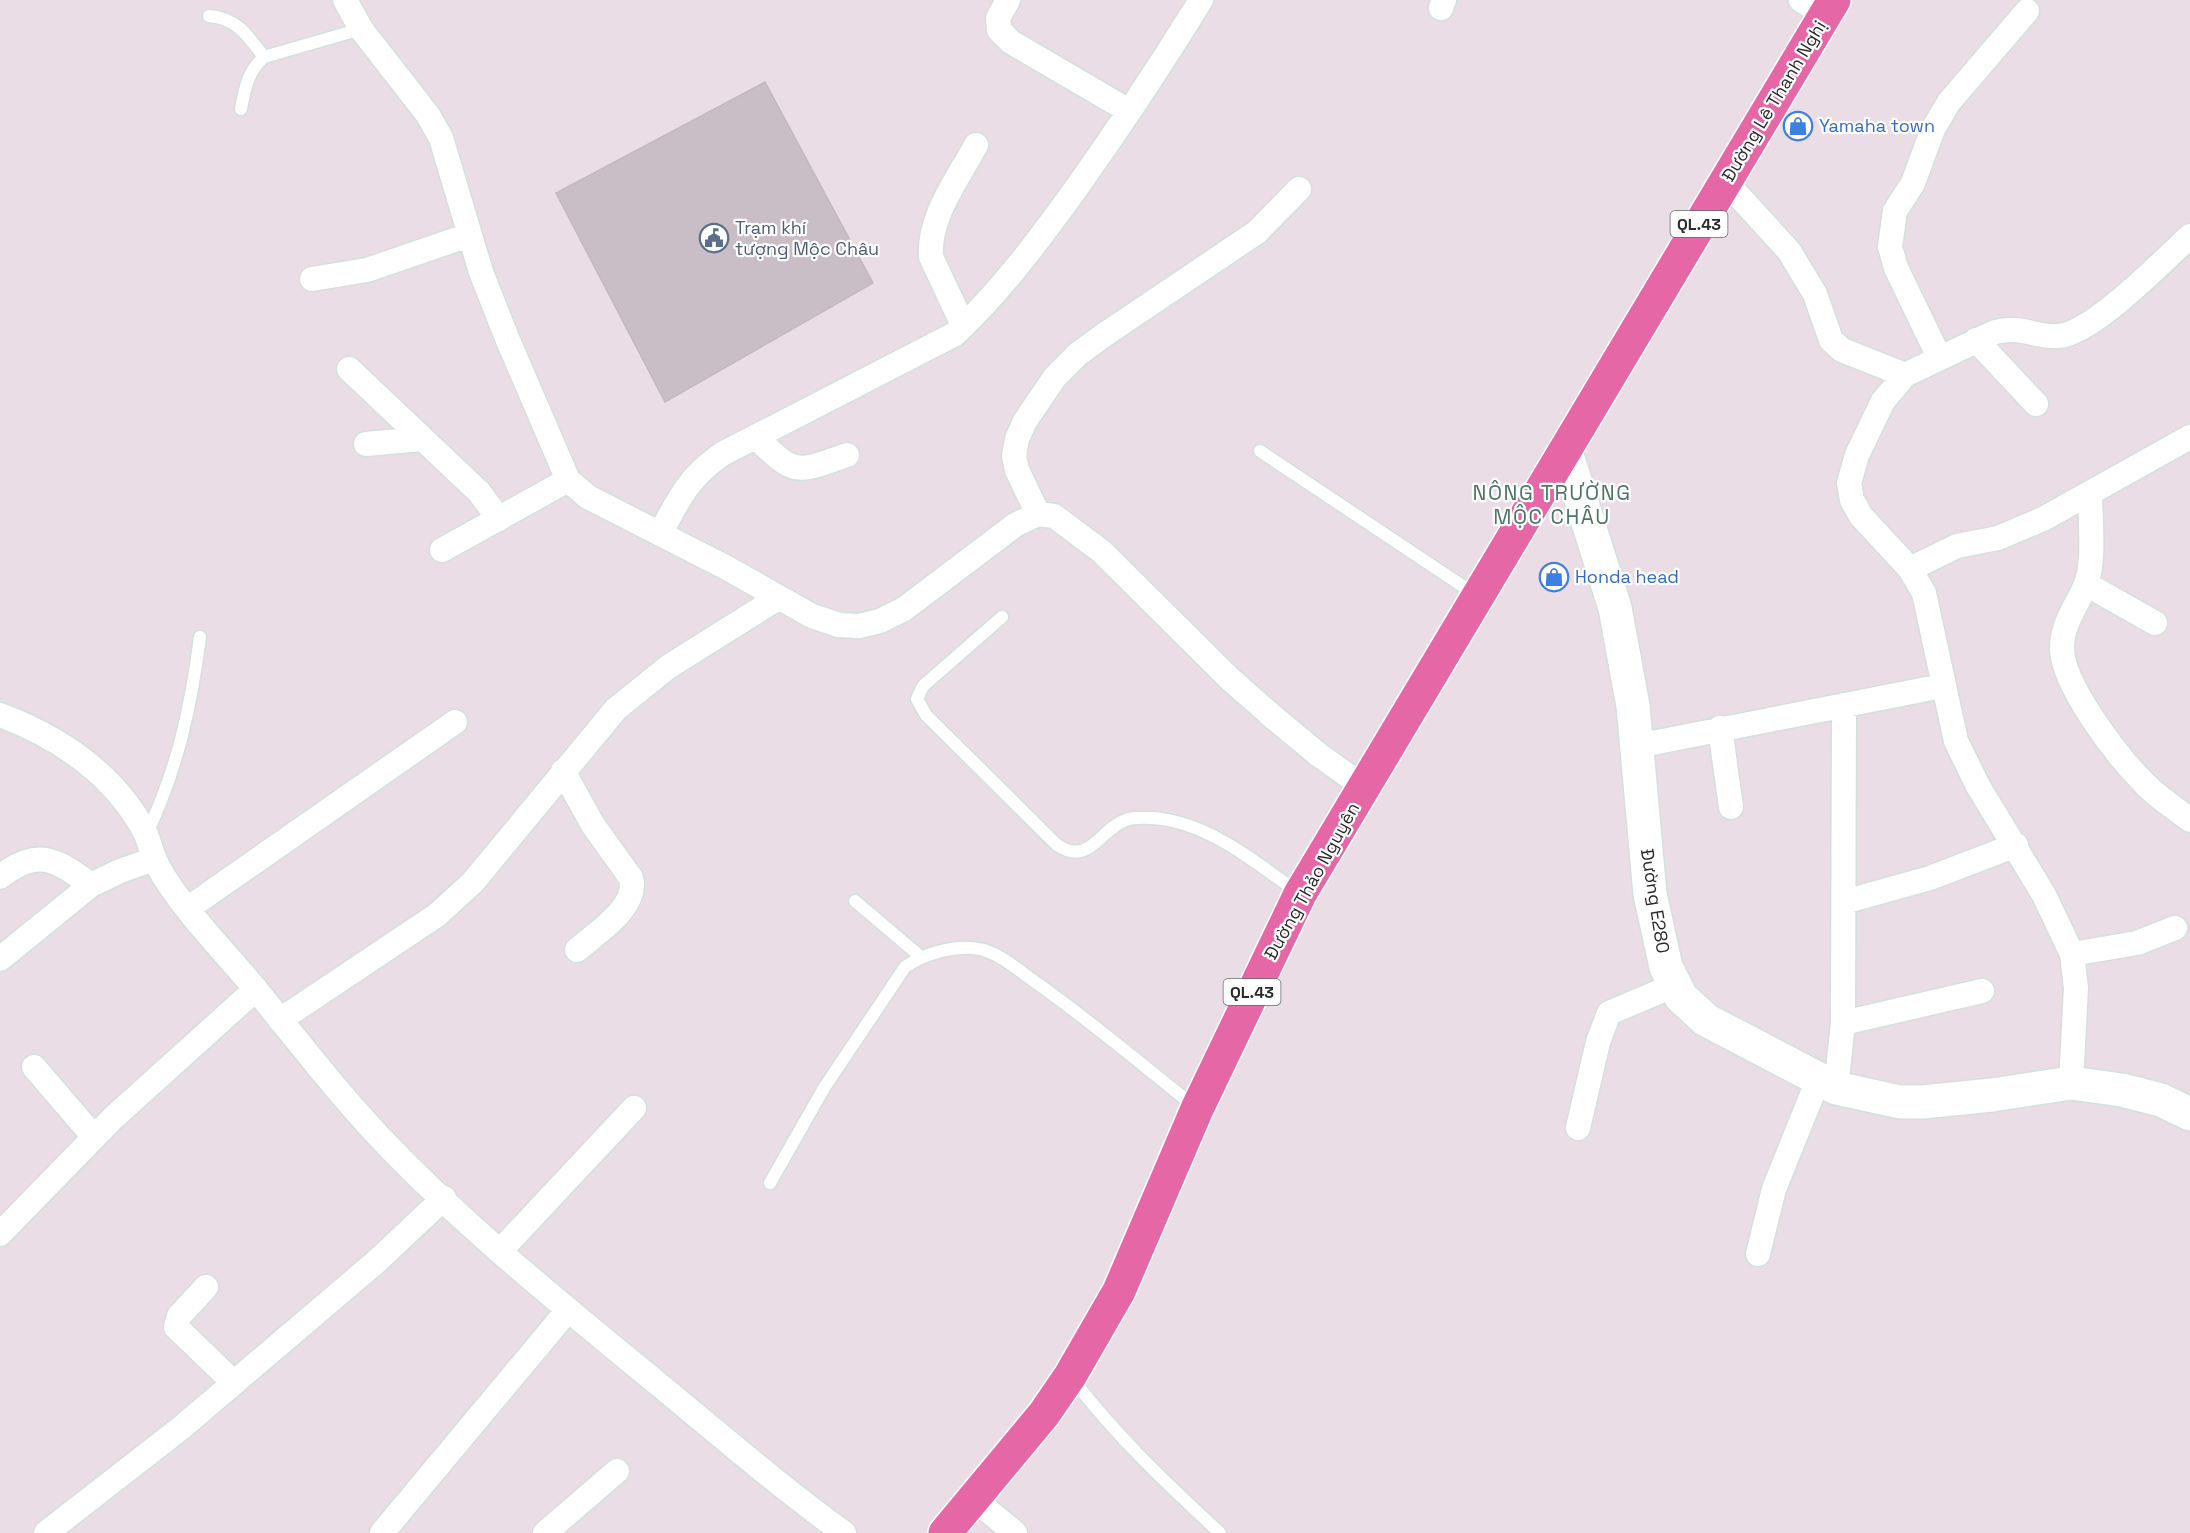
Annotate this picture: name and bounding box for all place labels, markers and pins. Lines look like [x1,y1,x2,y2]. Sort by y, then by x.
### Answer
shop icon: Yamaha town [1782,110,1814,142]
place label: Yamaha town [1819,114,1935,137]
place label: Trạm khí tượng Mộc Châu [735,216,879,260]
public building icon: Trạm khí tượng Mộc Châu [698,222,730,254]
shop icon: Honda head [1538,561,1570,593]
place label: Honda head [1575,565,1679,588]

